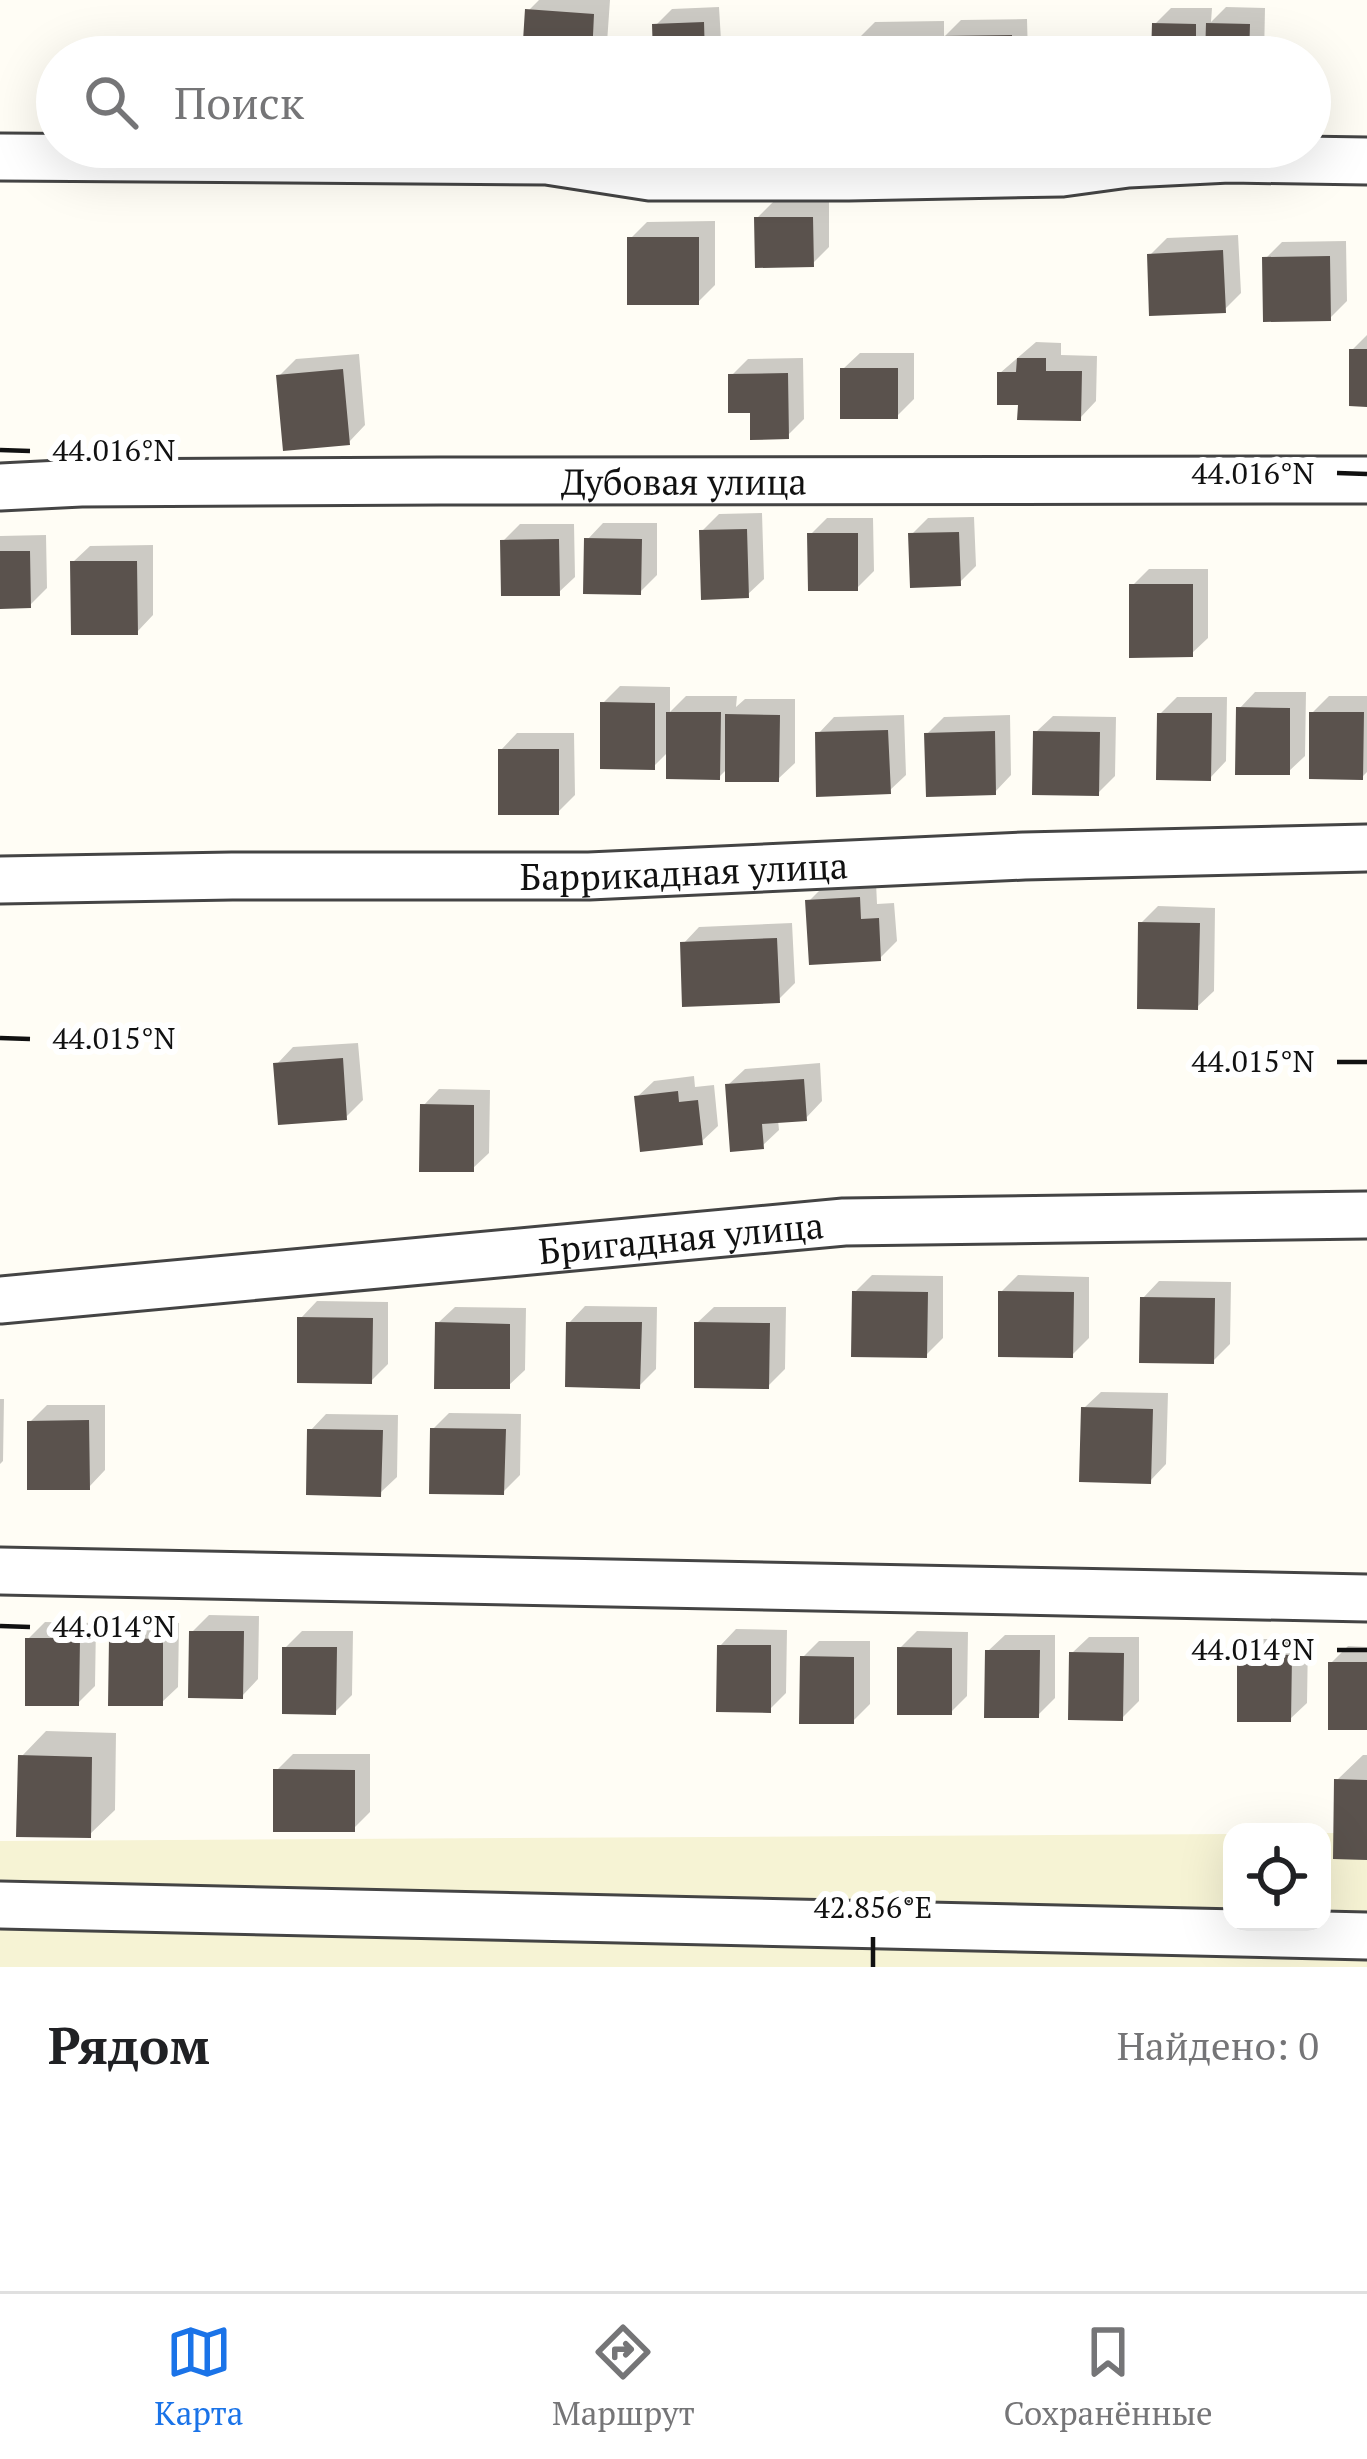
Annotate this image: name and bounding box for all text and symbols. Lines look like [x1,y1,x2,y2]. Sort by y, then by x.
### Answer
search box [36,36,1331,168]
icon: search [78,69,144,135]
text: Поиск [174,72,304,132]
text: 44.016°N [53,430,176,470]
text: 44.016°N [1192,453,1315,493]
street label: Дубовая улица [561,457,807,504]
street label: Баррикадная улица [520,841,849,900]
text: 44.015°N [53,1018,176,1058]
text: 44.015°N [1192,1041,1315,1081]
street label: Бригадная улица [537,1201,826,1274]
text: 44.014°N [53,1606,176,1646]
text: 44.014°N [1192,1629,1315,1669]
map controls [1223,1823,1331,1931]
button: locate [1223,1823,1331,1931]
text: 42.856°E [814,1887,932,1927]
text: Рядом [48,2011,210,2079]
text: Найдено: 0 [1117,2019,1319,2071]
tab: Карта [154,2319,243,2434]
tab: Маршрут [552,2319,695,2434]
tab: Сохранённые [1004,2319,1213,2434]

